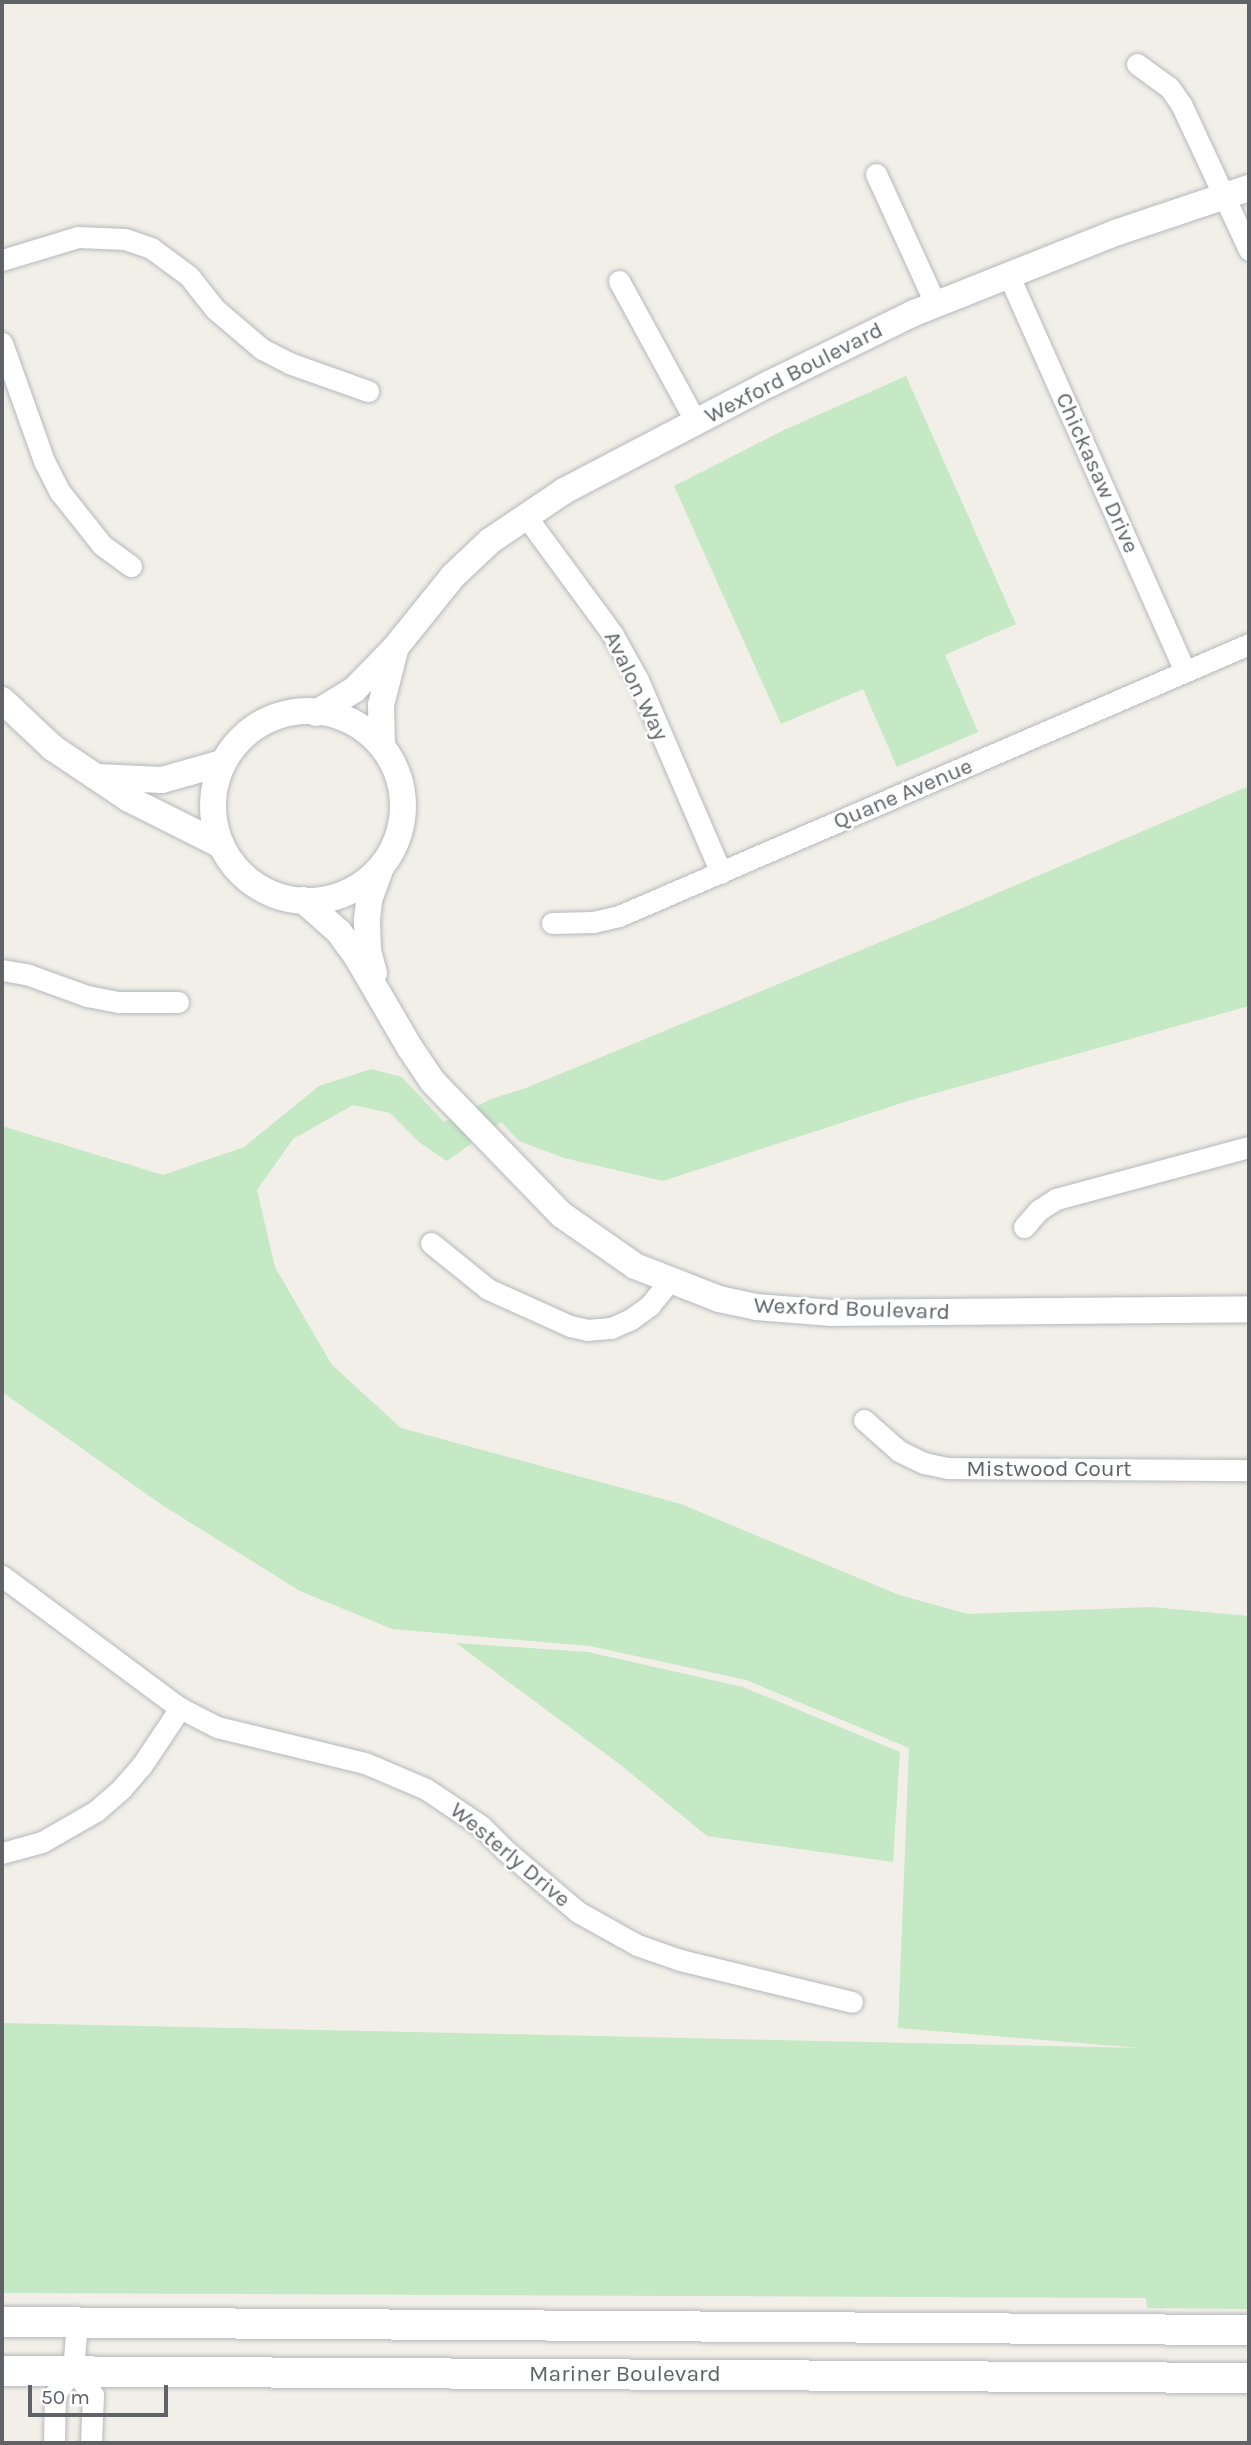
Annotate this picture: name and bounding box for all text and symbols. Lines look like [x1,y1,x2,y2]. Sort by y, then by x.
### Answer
street label: Wexford Boulevard [700,316,888,430]
street label: Chickasaw Drive [1049,388,1145,558]
street label: Avalon Way [598,627,674,745]
street label: Quane Avenue [829,752,977,836]
street label: Wexford Boulevard [753,1292,951,1326]
street label: Mistwood Court [966,1455,1132,1483]
street label: Westerly Drive [444,1797,576,1913]
street label: Mariner Boulevard [529,2360,721,2388]
scale bar [32,2372,172,2416]
text: 50 m [41,2385,90,2409]

